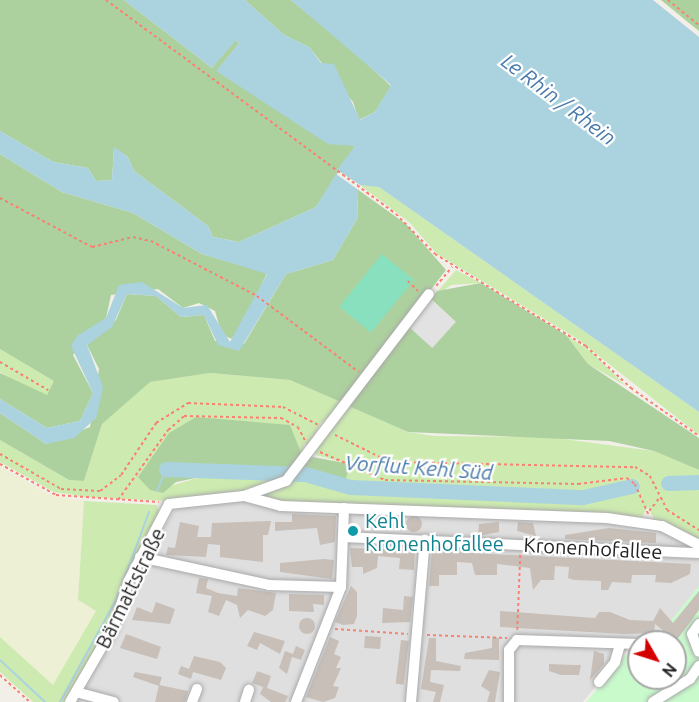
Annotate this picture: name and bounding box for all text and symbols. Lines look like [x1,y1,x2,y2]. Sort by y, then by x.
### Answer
water label: Le Rhin / Rhein [497,48,621,150]
water label: Vorflut Kehl Süd [344,449,494,485]
place label: Kehl Kronenhofallee [365,508,504,555]
street label: Bärmattstraße [90,524,170,652]
marker: Kehl Kronenhofallee [346,524,360,538]
street label: Kronenhofallee [523,532,663,564]
north arrow [627,630,687,690]
text: N [659,660,680,680]

